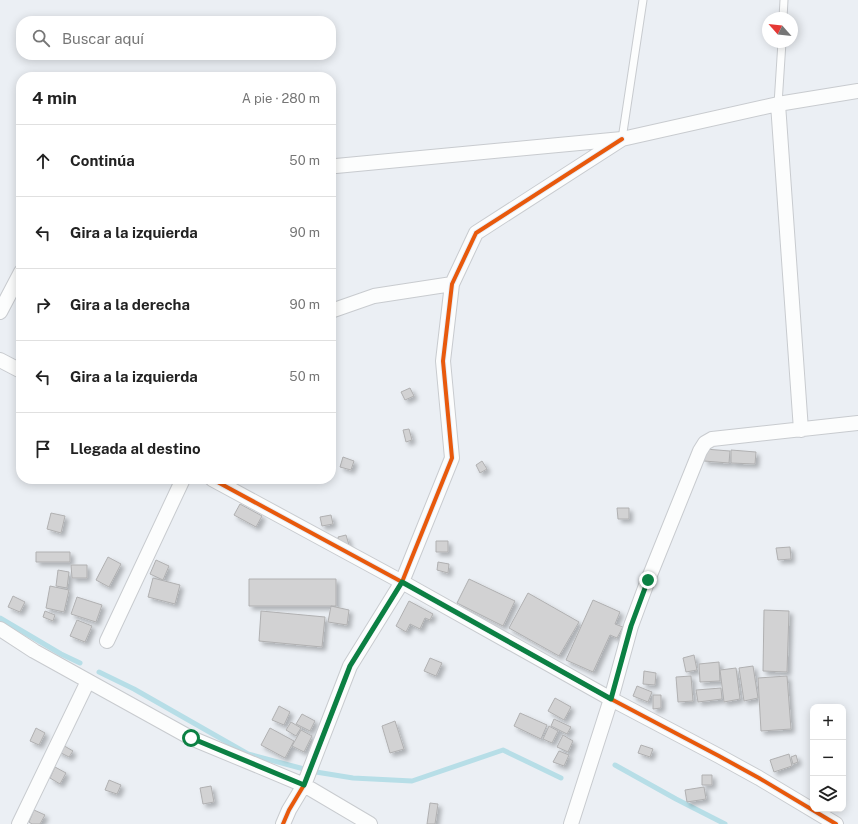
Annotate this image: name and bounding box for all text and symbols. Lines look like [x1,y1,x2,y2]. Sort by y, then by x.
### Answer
north arrow [762,12,798,48]
search box [16,16,336,60]
icon: search [30,27,52,49]
text: Buscar aquí [62,30,144,47]
text: 4 min [32,88,77,108]
text: A pie · 280 m [242,91,320,106]
icon: ahead [32,150,54,172]
text: Continúa [70,152,135,169]
text: 50 m [289,153,320,168]
icon: left [32,222,54,244]
text: Gira a la izquierda [70,224,198,241]
text: 90 m [290,225,320,240]
icon: right [32,294,54,316]
text: Gira a la derecha [70,296,190,313]
text: 90 m [290,297,320,312]
icon: left [32,366,54,388]
text: Gira a la izquierda [70,368,198,385]
text: 50 m [289,369,320,384]
icon: arrive [32,438,54,460]
text: Llegada al destino [70,440,201,457]
route end [639,571,657,589]
map controls [810,704,846,812]
button: + [810,704,846,740]
route start [182,729,200,747]
button: − [810,740,846,776]
button: layers [810,776,846,812]

